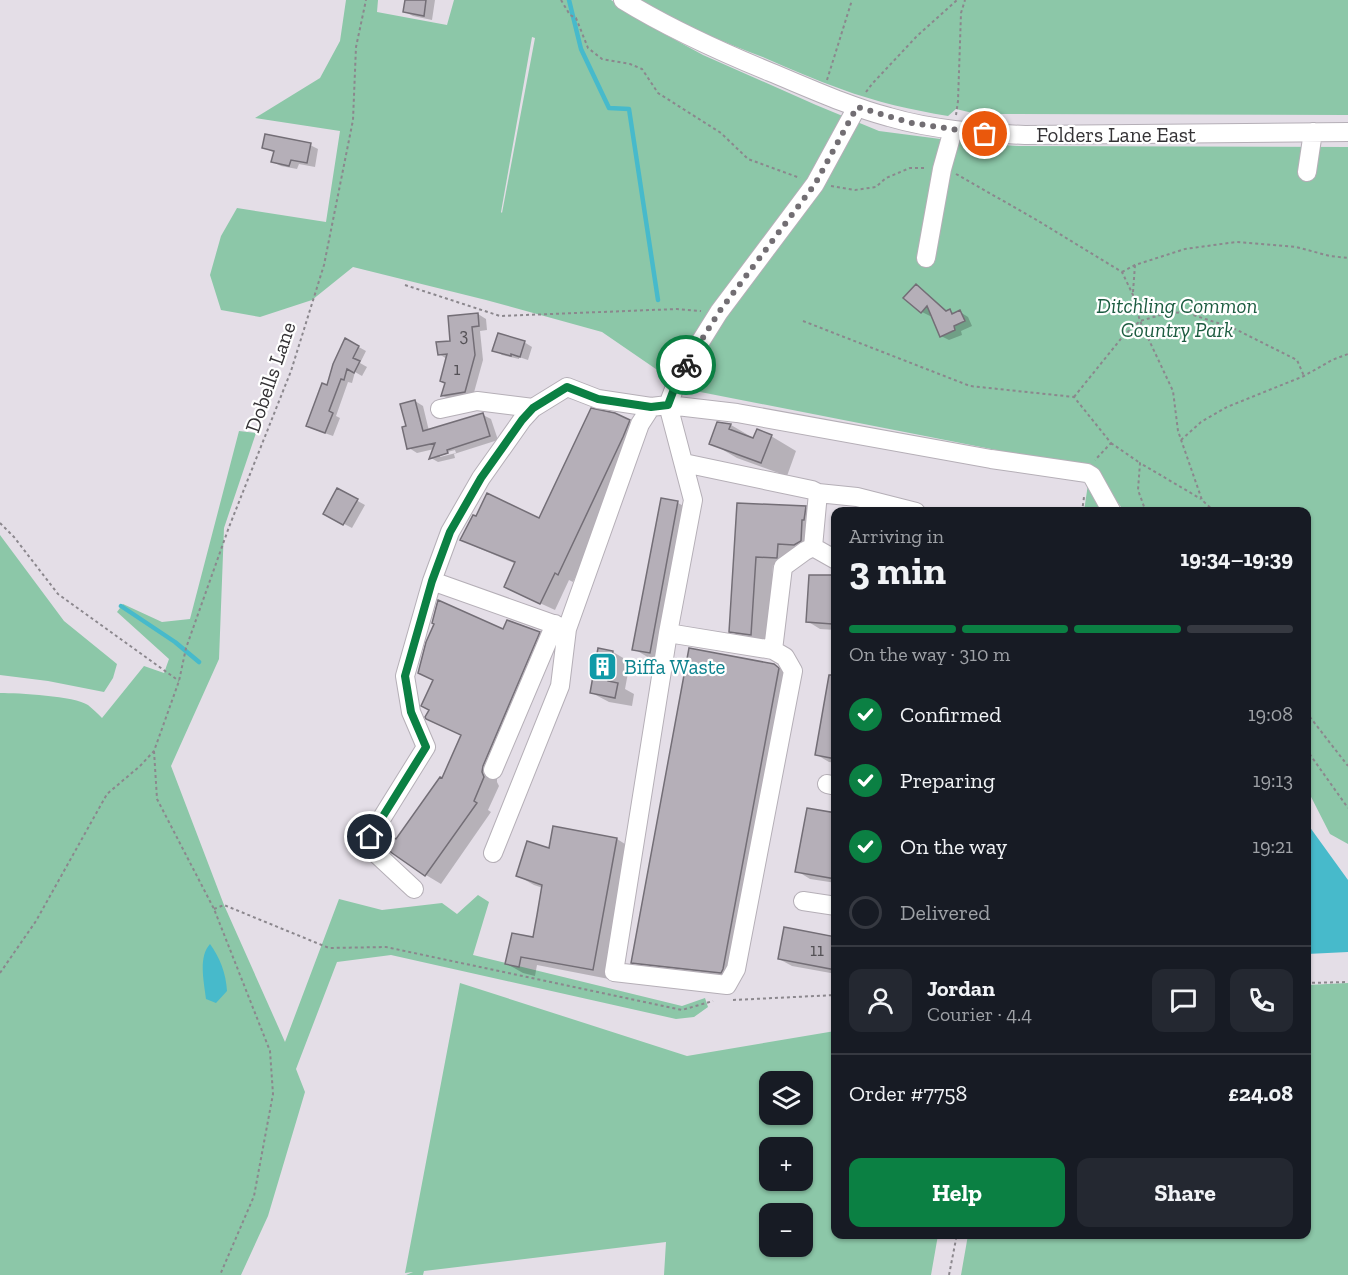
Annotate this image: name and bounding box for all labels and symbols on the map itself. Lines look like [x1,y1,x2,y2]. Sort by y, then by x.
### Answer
pin [959,108,1010,159]
street label: Folders Lane East [1036,122,1196,147]
park label: Ditchling Common Country Park [1097,293,1258,342]
street label: Dobells Lane [239,318,301,436]
house number: 3 [460,324,469,346]
courier [656,335,716,395]
house number: 1 [454,358,461,380]
building icon: Biffa Waste [587,650,619,682]
place label: Biffa Waste [624,654,726,679]
pin [344,811,395,862]
house number: 11 [810,939,824,961]

